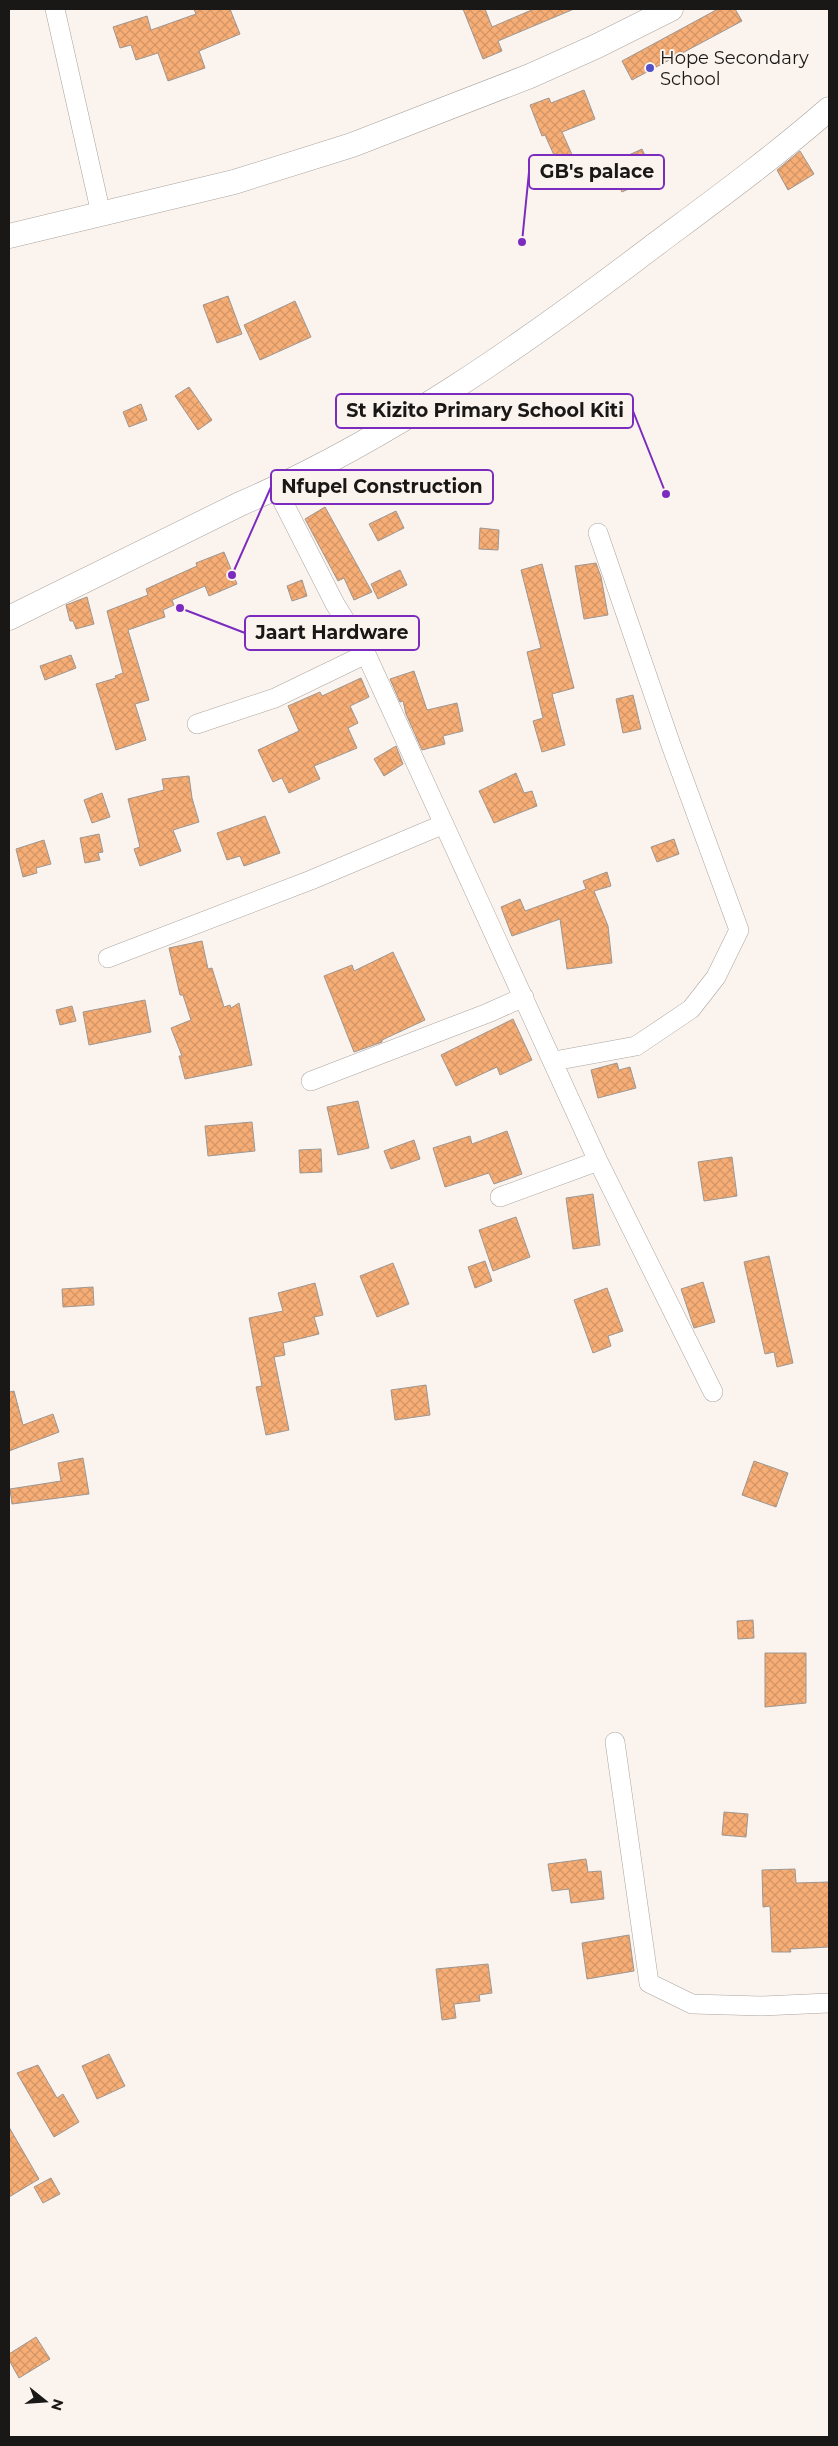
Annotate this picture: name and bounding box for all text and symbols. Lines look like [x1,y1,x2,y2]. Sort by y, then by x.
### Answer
place label: Hope Secondary School [660,47,809,90]
marker: Hope Secondary School [644,62,656,74]
callout: GB's palace [529,155,664,189]
text: GB's palace [540,160,654,183]
callout: St Kizito Primary School Kiti [336,394,633,428]
text: St Kizito Primary School Kiti [346,399,624,422]
callout: Nfupel Construction [271,470,493,504]
text: Nfupel Construction [281,475,483,498]
callout: Jaart Hardware [245,616,419,650]
text: Jaart Hardware [254,621,409,644]
north arrow [20,2376,70,2426]
text: N [47,2397,68,2413]

